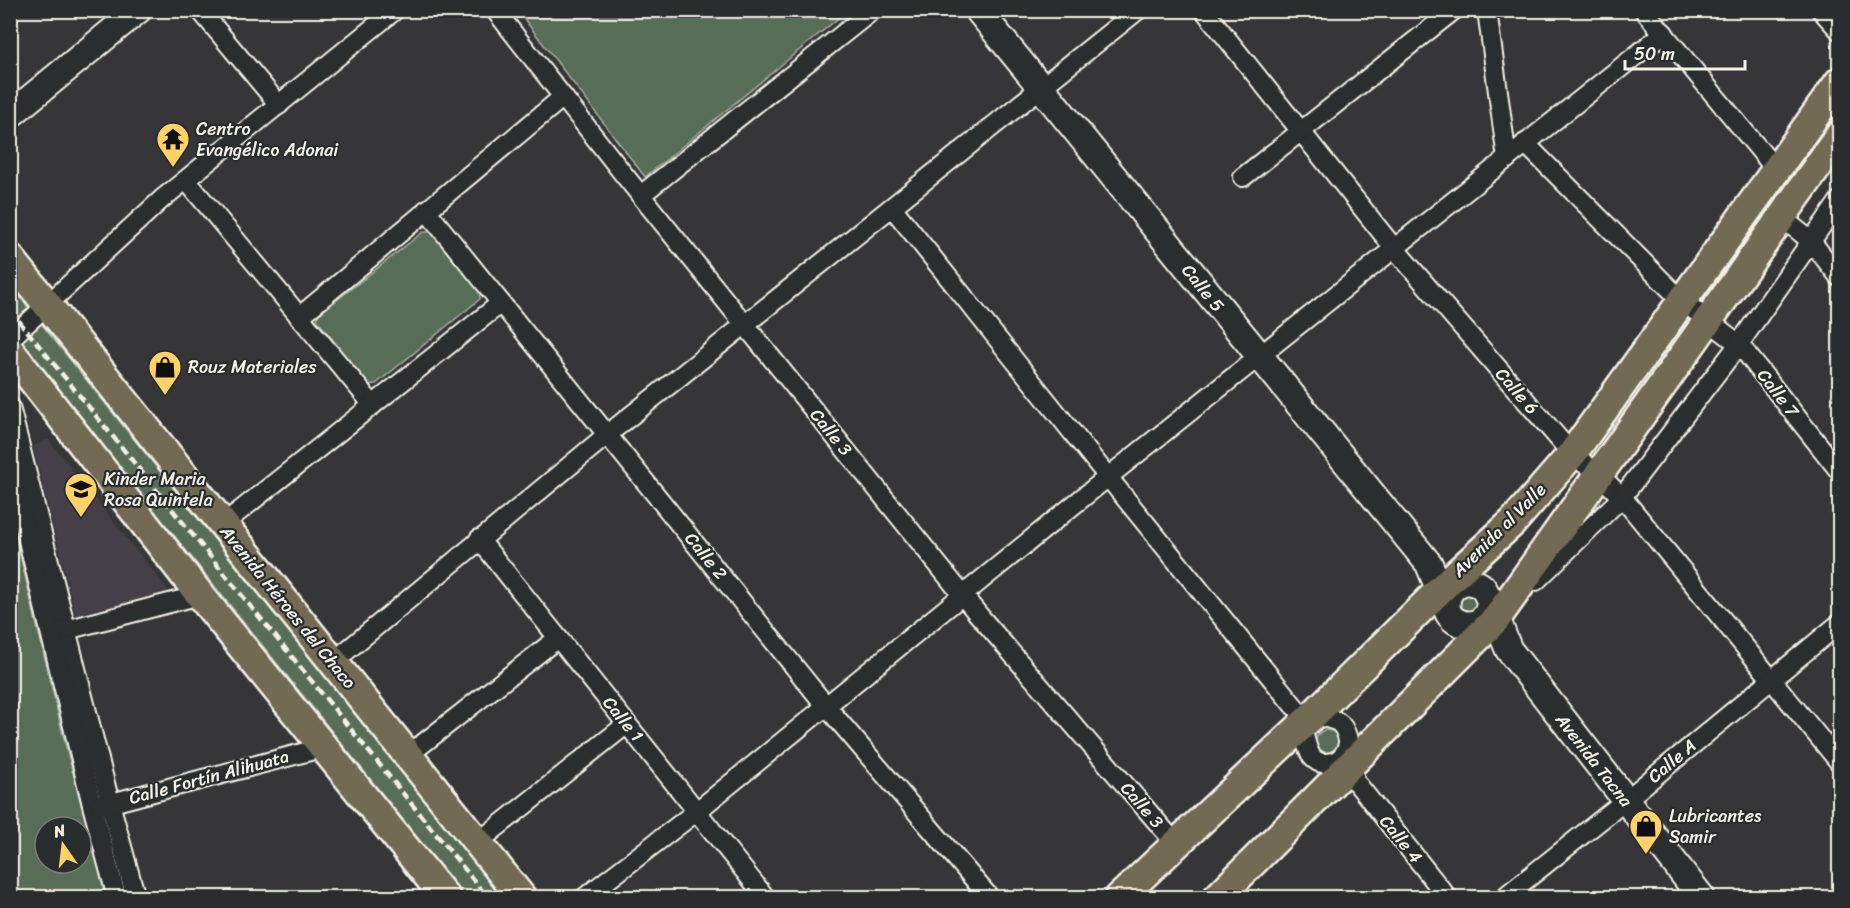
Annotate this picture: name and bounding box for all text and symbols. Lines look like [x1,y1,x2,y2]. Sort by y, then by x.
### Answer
scale bar [1625,33,1745,71]
text: 50 m [1634,38,1675,70]
place label: Centro Evangélico Adonai [196,113,339,166]
temple icon: Centro Evangélico Adonai [155,121,191,168]
street label: Calle 5 [1173,256,1233,320]
shop icon: Rouz Materiales [147,349,183,396]
place label: Rouz Materiales [188,351,317,383]
street label: Calle 6 [1487,360,1547,422]
street label: Calle 7 [1749,362,1809,426]
street label: Calle 3 [801,401,861,463]
place label: Kinder Maria Rosa Quintela [104,463,213,516]
school or university icon: Kinder Maria Rosa Quintela [63,471,99,518]
street label: Avenida al Valle [1443,475,1554,586]
street label: Avenida Héroes del Chaco [211,517,365,696]
street label: Calle 2 [676,525,736,587]
street label: Calle 1 [594,689,652,750]
street label: Avenida Tacna [1546,705,1642,815]
street label: Calle A [1640,731,1704,791]
street label: Calle Fortín Alihuata [125,740,293,814]
street label: Calle 3 [1112,774,1172,836]
place label: Lubricantes Samir [1669,800,1762,853]
street label: Calle 4 [1371,807,1431,871]
shop icon: Lubricantes Samir [1628,808,1664,855]
north arrow [33,815,93,875]
text: N [50,815,69,847]

